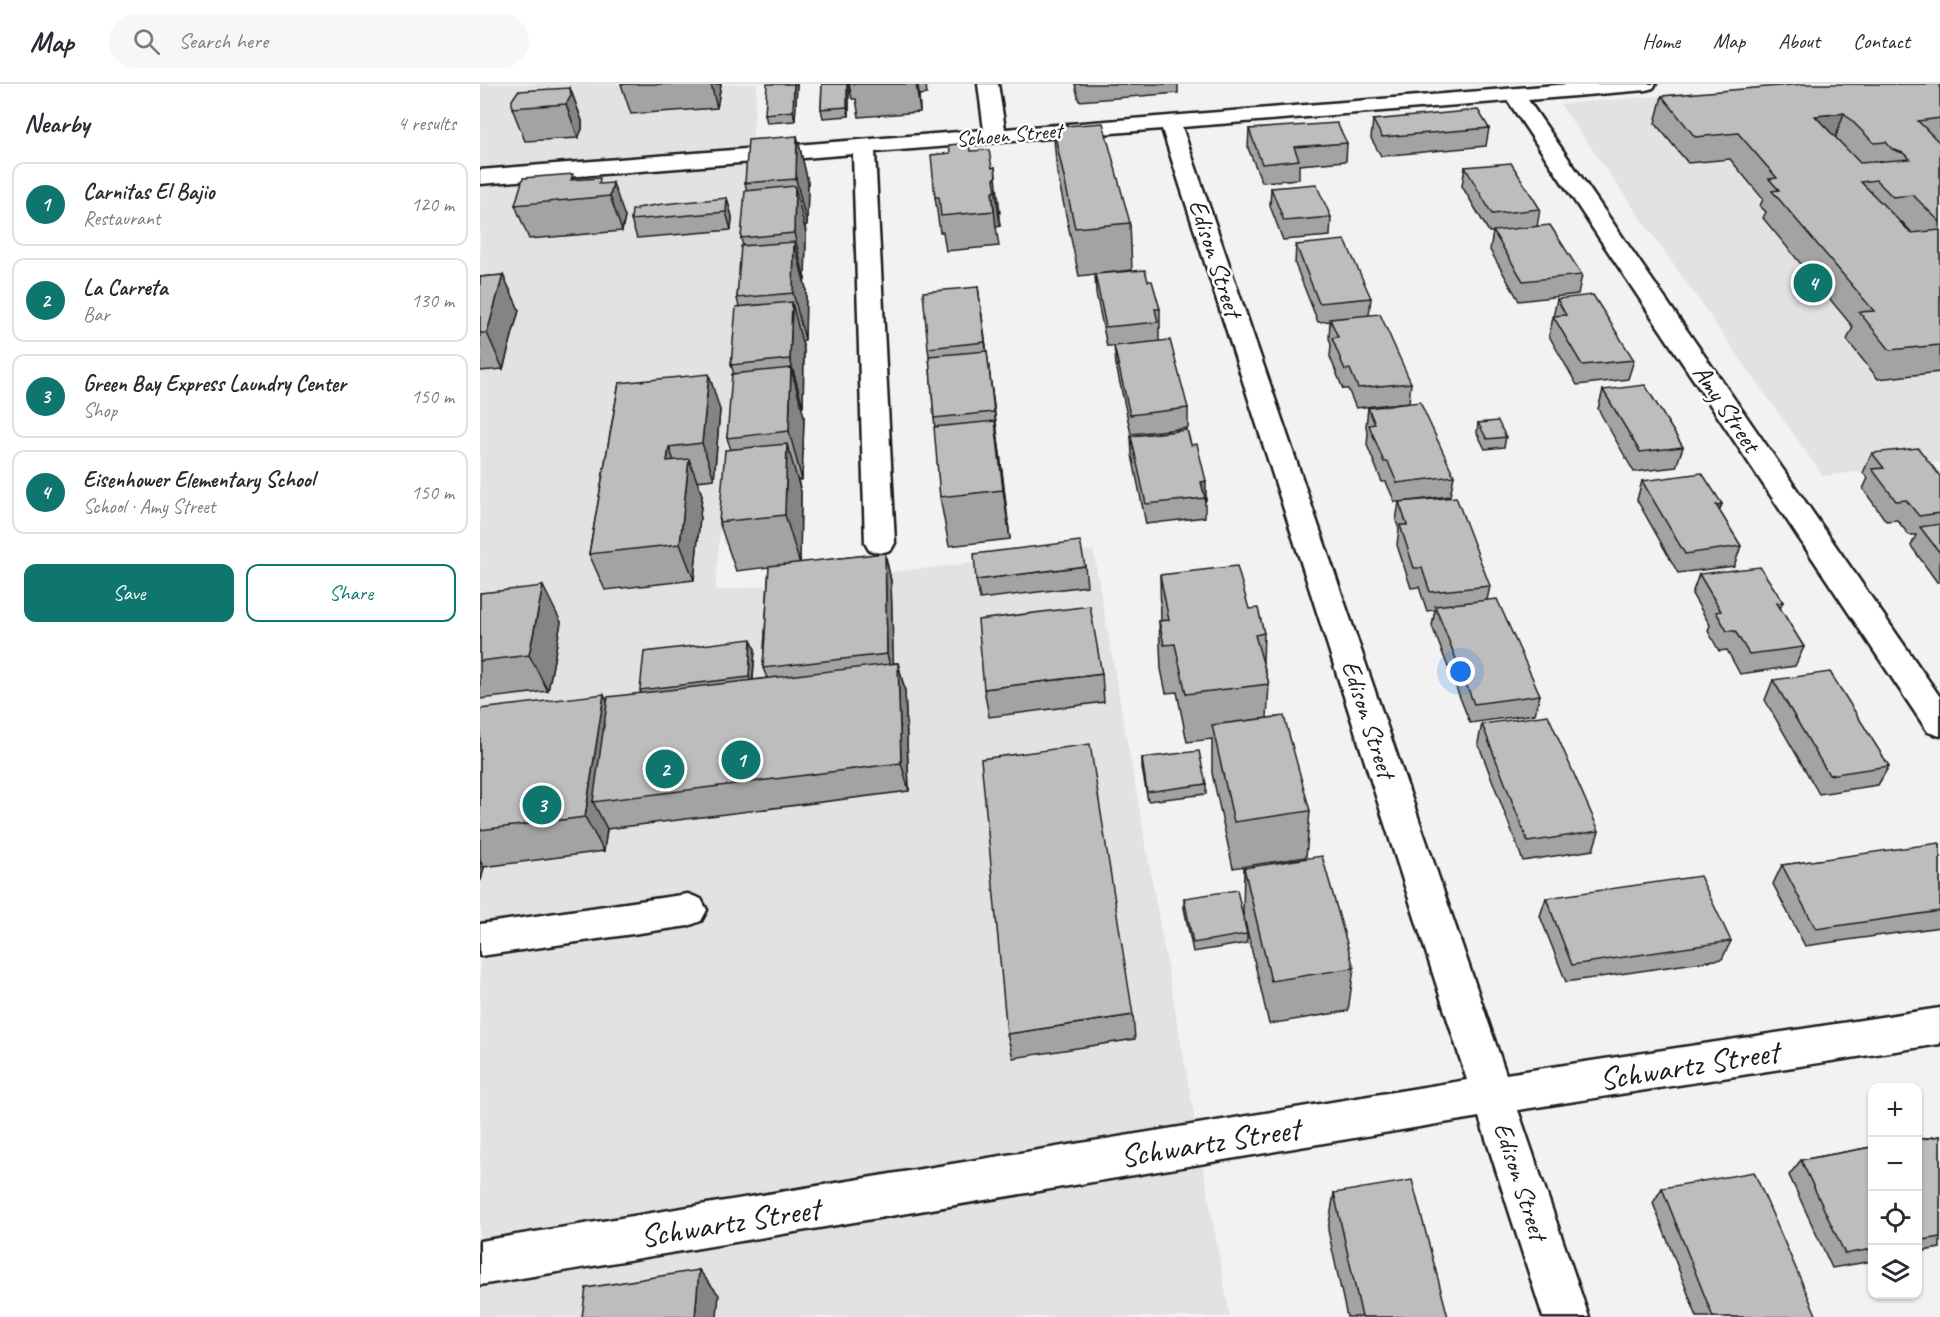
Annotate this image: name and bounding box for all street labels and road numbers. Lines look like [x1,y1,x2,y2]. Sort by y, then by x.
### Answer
street label: Schoen Street [955,116,1066,154]
street label: Edison Street [1181,195,1251,324]
street label: Amy Street [1685,358,1769,460]
street label: Edison Street [1334,656,1404,785]
street label: Schwartz Street [1597,1030,1786,1100]
street label: Schwartz Street [1118,1107,1307,1177]
street label: Edison Street [1486,1118,1556,1247]
street label: Schwartz Street [638,1187,827,1257]

